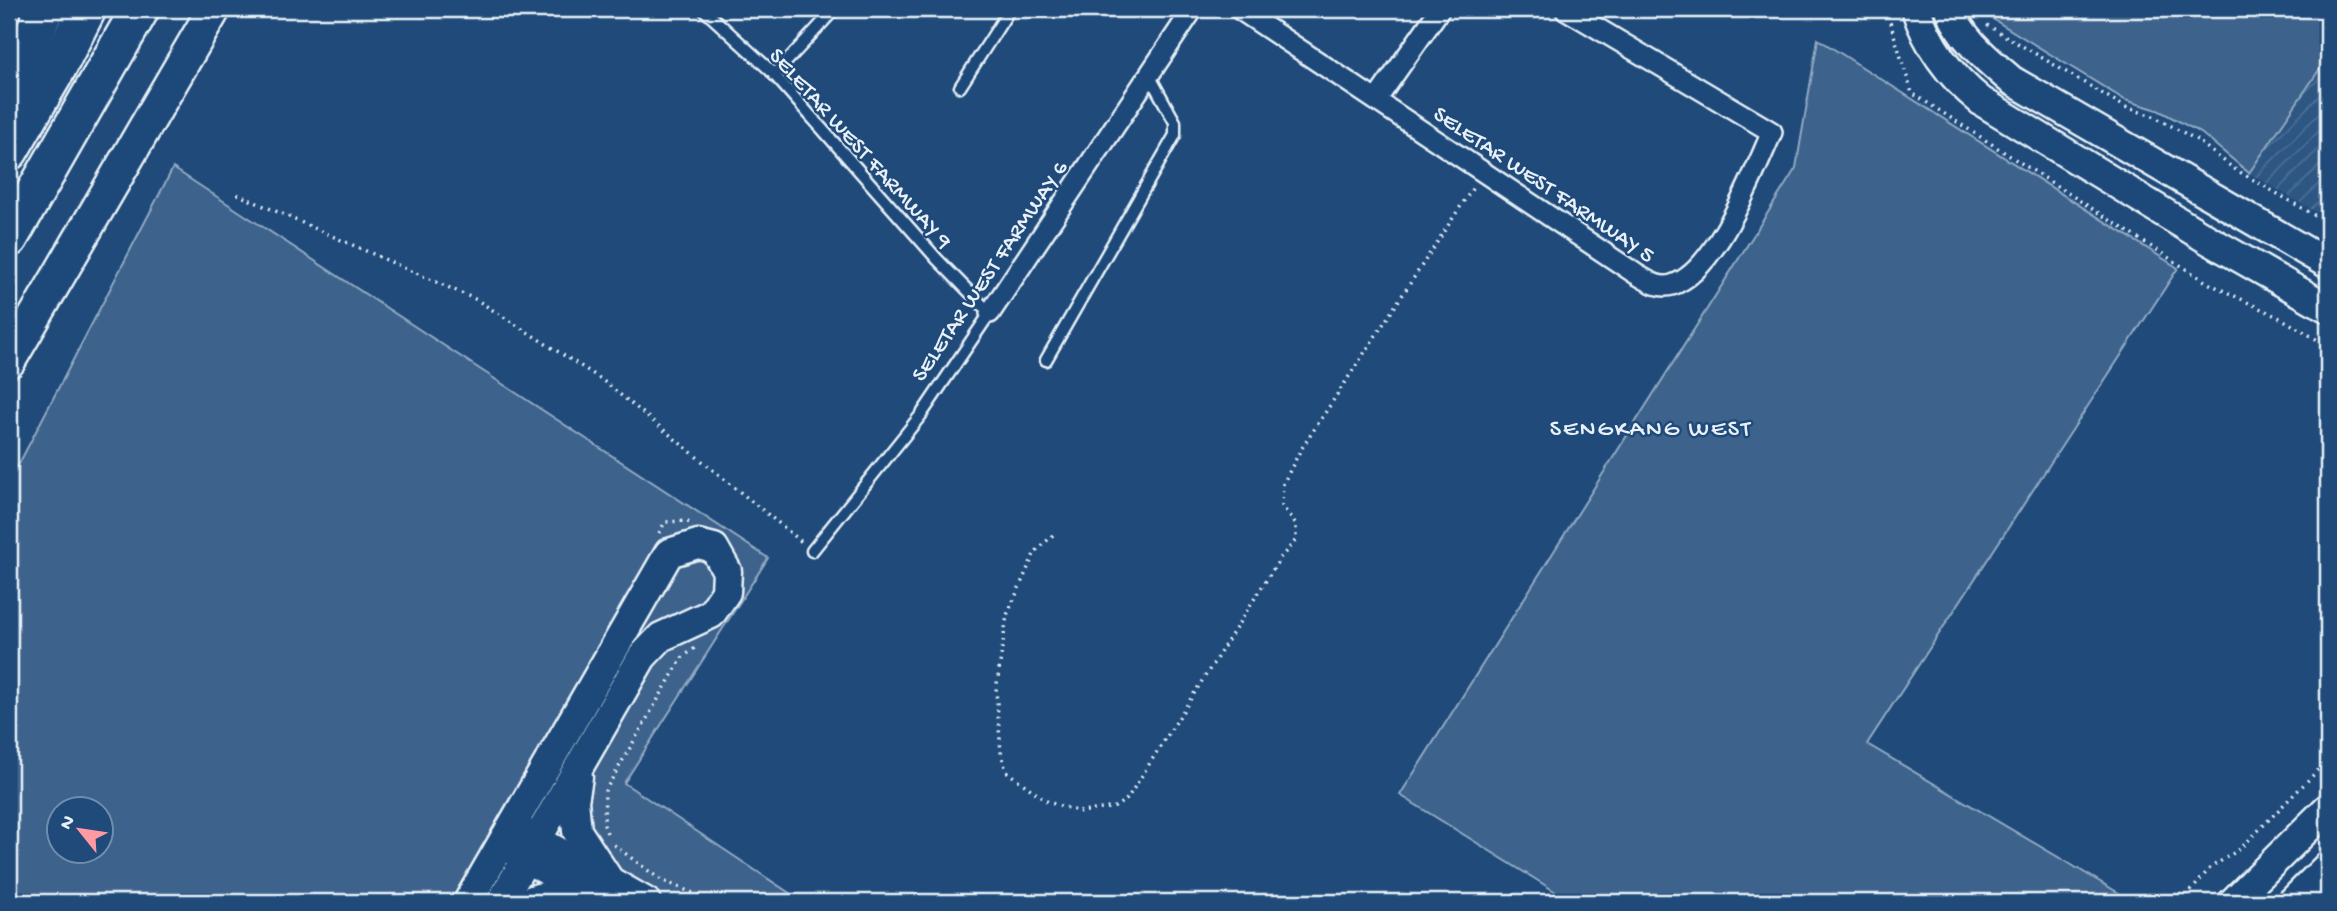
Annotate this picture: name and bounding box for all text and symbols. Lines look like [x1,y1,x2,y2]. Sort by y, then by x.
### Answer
street label: SELETAR WEST FARMWAY 9 [762,43,957,256]
street label: SELETAR WEST FARMWAY 5 [1427,102,1659,270]
street label: SELETAR WEST FARMWAY 6 [907,156,1075,388]
district label: SENGKANG WEST [1550,416,1752,445]
north arrow [46,796,116,866]
text: N [55,812,81,834]

